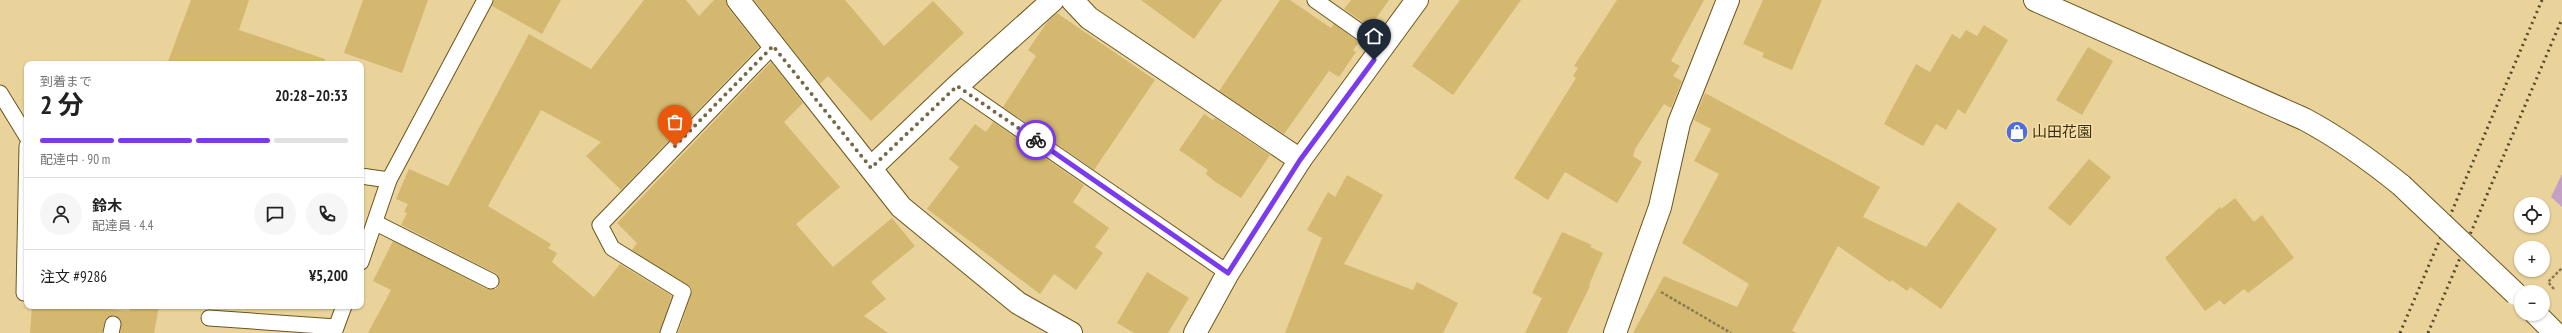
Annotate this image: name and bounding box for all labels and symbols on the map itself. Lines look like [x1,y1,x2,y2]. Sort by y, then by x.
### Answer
pin [1357,19,1391,60]
pin [658,105,692,146]
shop icon: 山田花園 [2004,119,2030,145]
courier [1016,120,1056,160]
place label: 山田花園 [2032,122,2092,141]

